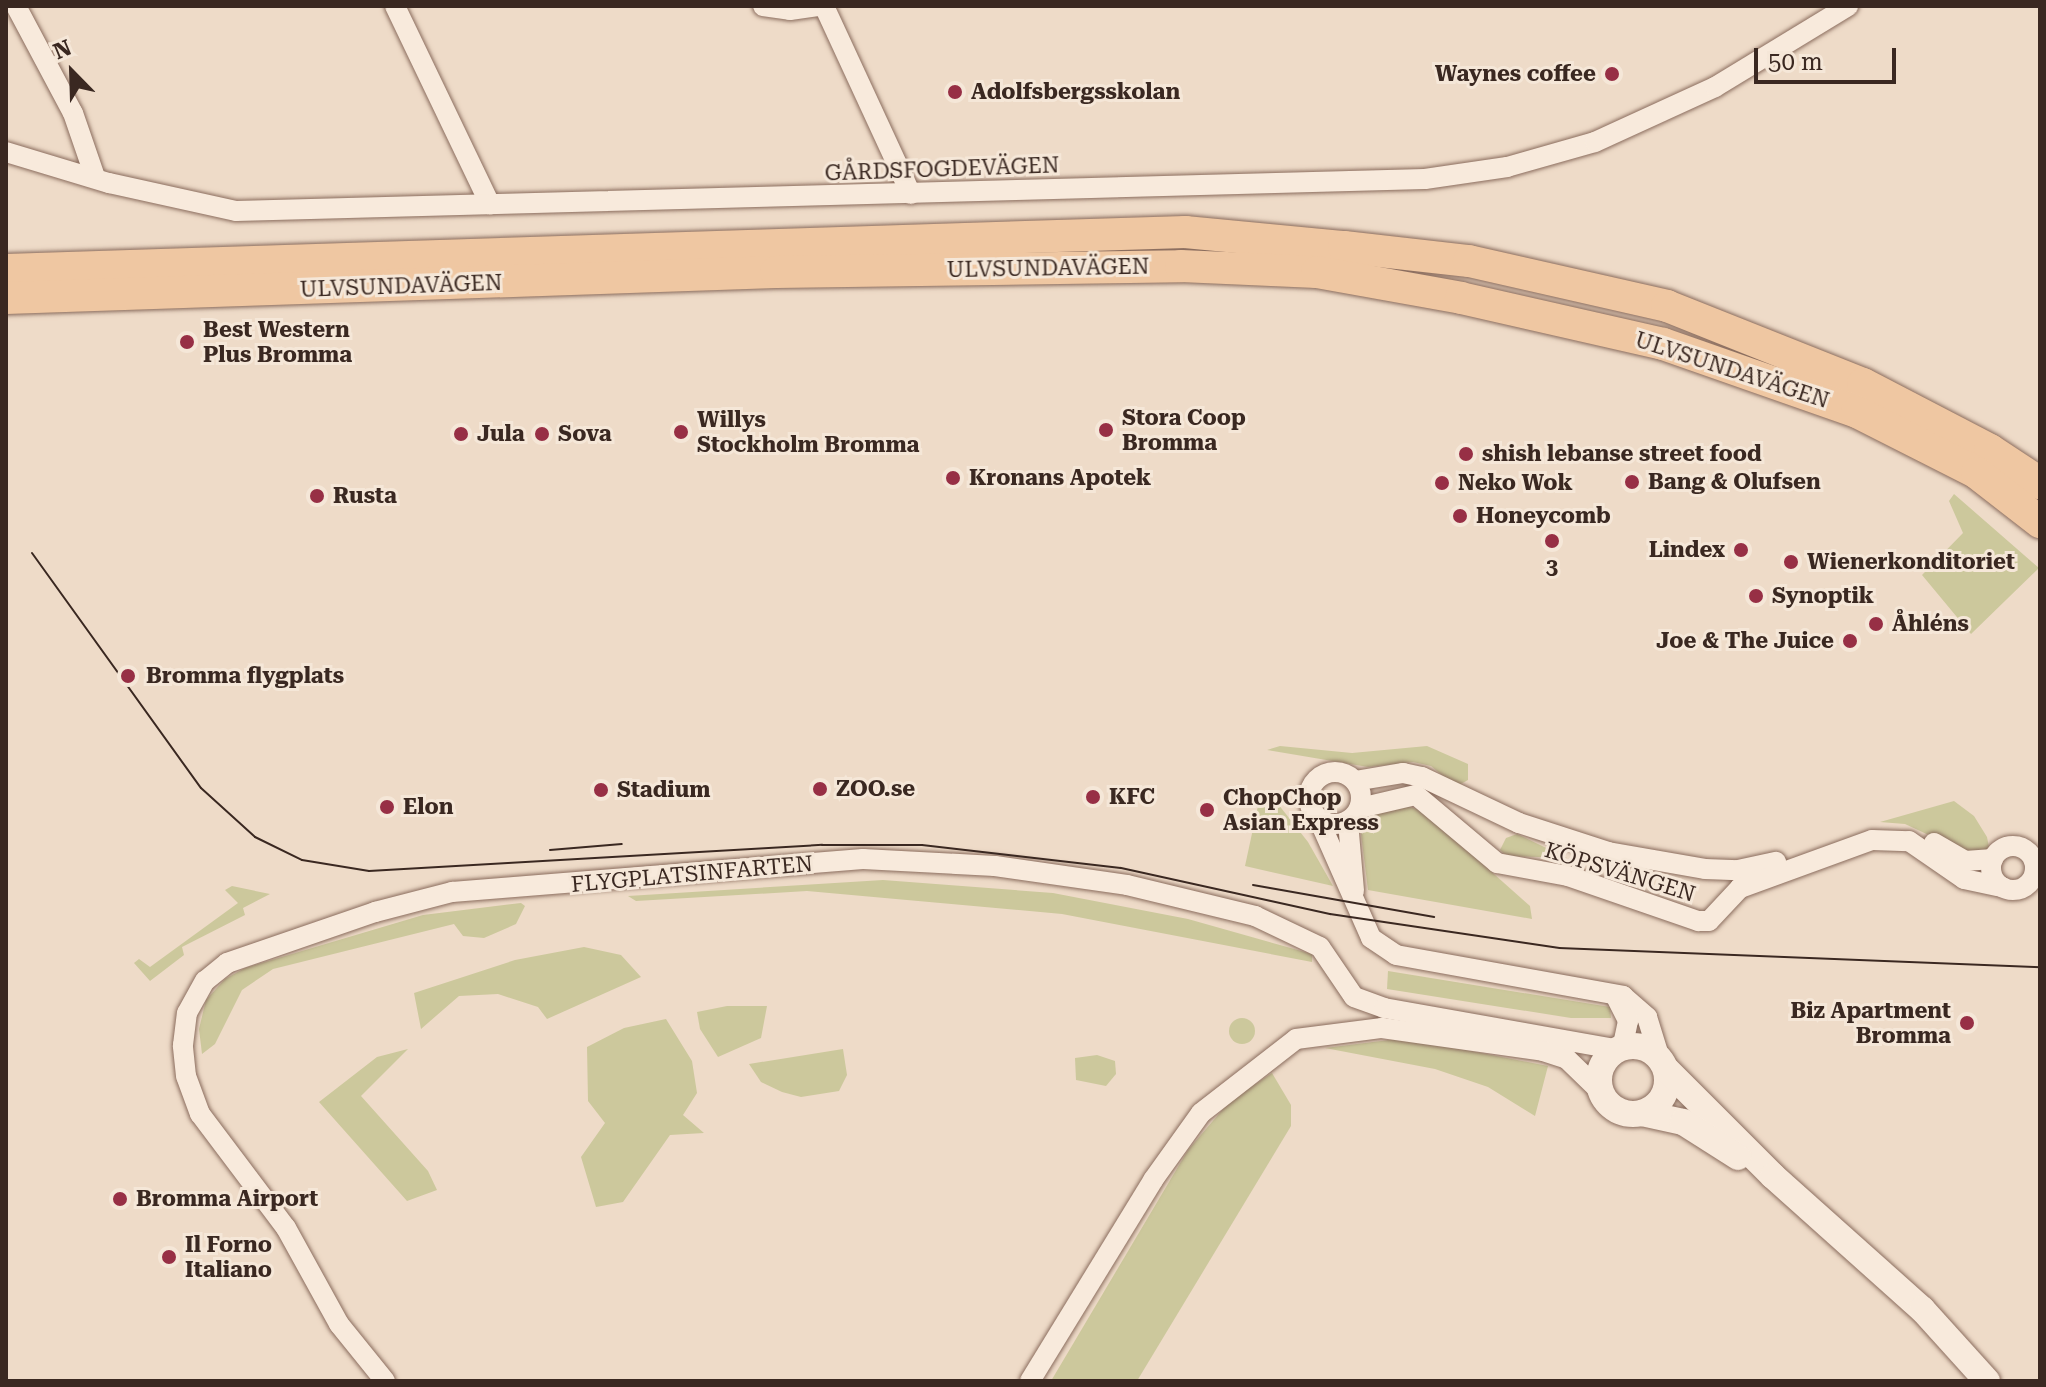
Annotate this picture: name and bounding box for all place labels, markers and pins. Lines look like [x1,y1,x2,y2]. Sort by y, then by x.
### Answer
place label: Waynes coffee [1435,61,1596,87]
marker: Waynes coffee [1603,65,1621,83]
place label: Adolfsbergsskolan [971,79,1180,105]
marker: Adolfsbergsskolan [946,83,964,101]
place label: Best Western Plus Bromma [203,316,352,368]
marker: Best Western Plus Bromma [178,333,196,351]
place label: Stora Coop Bromma [1122,404,1246,456]
place label: Willys Stockholm Bromma [697,406,920,458]
place label: Jula [477,421,525,447]
place label: Sova [558,421,612,447]
marker: Stora Coop Bromma [1097,421,1115,439]
marker: Willys Stockholm Bromma [672,423,690,441]
marker: Jula [452,425,470,443]
marker: Sova [533,425,551,443]
place label: shish lebanse street food [1482,441,1762,467]
marker: shish lebanse street food [1457,445,1475,463]
place label: Kronans Apotek [969,465,1151,491]
marker: Kronans Apotek [944,469,962,487]
place label: Bang & Olufsen [1648,469,1821,495]
place label: Neko Wok [1458,470,1573,496]
marker: Bang & Olufsen [1623,473,1641,491]
marker: Neko Wok [1433,474,1451,492]
place label: Rusta [333,483,397,509]
marker: Rusta [308,487,326,505]
place label: Honeycomb [1476,503,1611,529]
marker: Honeycomb [1451,507,1469,525]
marker: 3 [1543,532,1561,550]
place label: Lindex [1649,537,1725,563]
marker: Lindex [1732,541,1750,559]
place label: Wienerkonditoriet [1807,549,2015,575]
marker: Wienerkonditoriet [1782,553,1800,571]
place label: 3 [1546,554,1558,580]
place label: Synoptik [1772,583,1874,609]
marker: Synoptik [1747,587,1765,605]
place label: Åhléns [1892,611,1969,637]
marker: Åhléns [1867,615,1885,633]
place label: Joe & The Juice [1656,628,1834,654]
marker: Joe & The Juice [1841,632,1859,650]
place label: Bromma flygplats [146,663,344,689]
marker: Bromma flygplats [117,665,139,687]
place label: ZOO.se [836,776,915,802]
place label: Stadium [617,777,710,803]
marker: ZOO.se [811,780,829,798]
marker: Stadium [592,781,610,799]
place label: KFC [1109,784,1155,810]
place label: ChopChop Asian Express [1223,784,1379,836]
marker: KFC [1084,788,1102,806]
place label: Elon [403,794,454,820]
marker: Elon [378,798,396,816]
marker: ChopChop Asian Express [1198,801,1216,819]
place label: Biz Apartment Bromma [1791,997,1951,1048]
marker: Biz Apartment Bromma [1958,1014,1976,1032]
place label: Bromma Airport [136,1186,318,1212]
marker: Bromma Airport [111,1190,129,1208]
place label: Il Forno Italiano [185,1231,272,1282]
marker: Il Forno Italiano [160,1248,178,1266]

